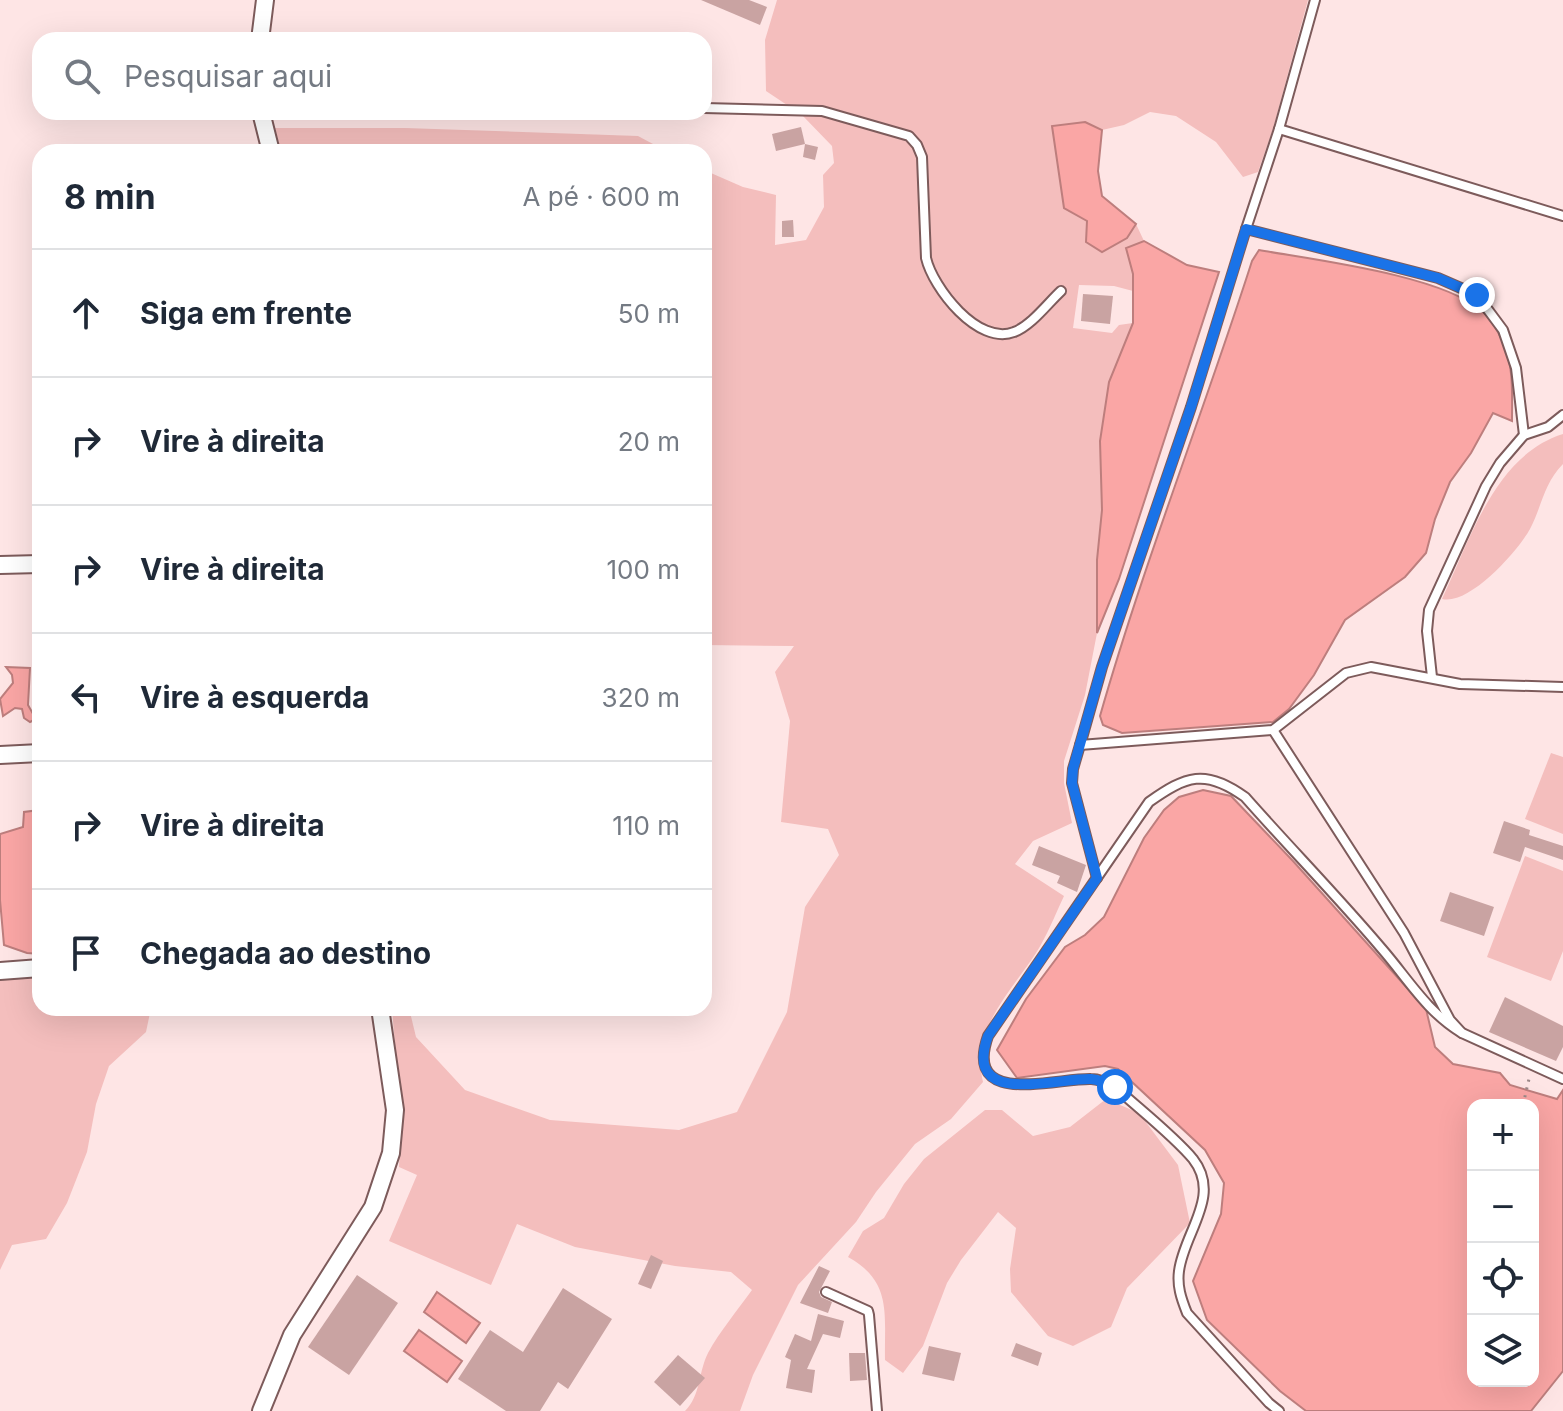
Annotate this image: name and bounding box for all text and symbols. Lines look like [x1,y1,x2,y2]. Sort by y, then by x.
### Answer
search box [32,32,712,120]
icon: search [60,54,104,98]
text: Pesquisar aqui [124,58,332,94]
text: 8 min [64,176,156,217]
text: A pé · 600 m [523,181,680,212]
route end [1459,277,1495,313]
icon: ahead [64,291,108,335]
text: Siga em frente [140,295,352,331]
text: 50 m [618,298,680,329]
icon: right [64,419,108,463]
text: Vire à direita [140,423,325,459]
text: 20 m [618,426,680,457]
icon: right [64,547,108,591]
text: Vire à direita [140,551,325,587]
text: 100 m [607,554,680,585]
icon: left [64,675,108,719]
text: Vire à esquerda [140,679,369,715]
text: 320 m [602,682,680,713]
icon: right [64,803,108,847]
text: Vire à direita [140,807,325,843]
text: 110 m [612,810,680,841]
icon: arrive [64,931,108,975]
text: Chegada ao destino [140,935,431,971]
route start [1097,1069,1133,1105]
map controls [1467,1099,1539,1387]
button: + [1467,1099,1539,1171]
button: − [1467,1171,1539,1243]
button: locate [1467,1243,1539,1315]
button: layers [1467,1315,1539,1387]

